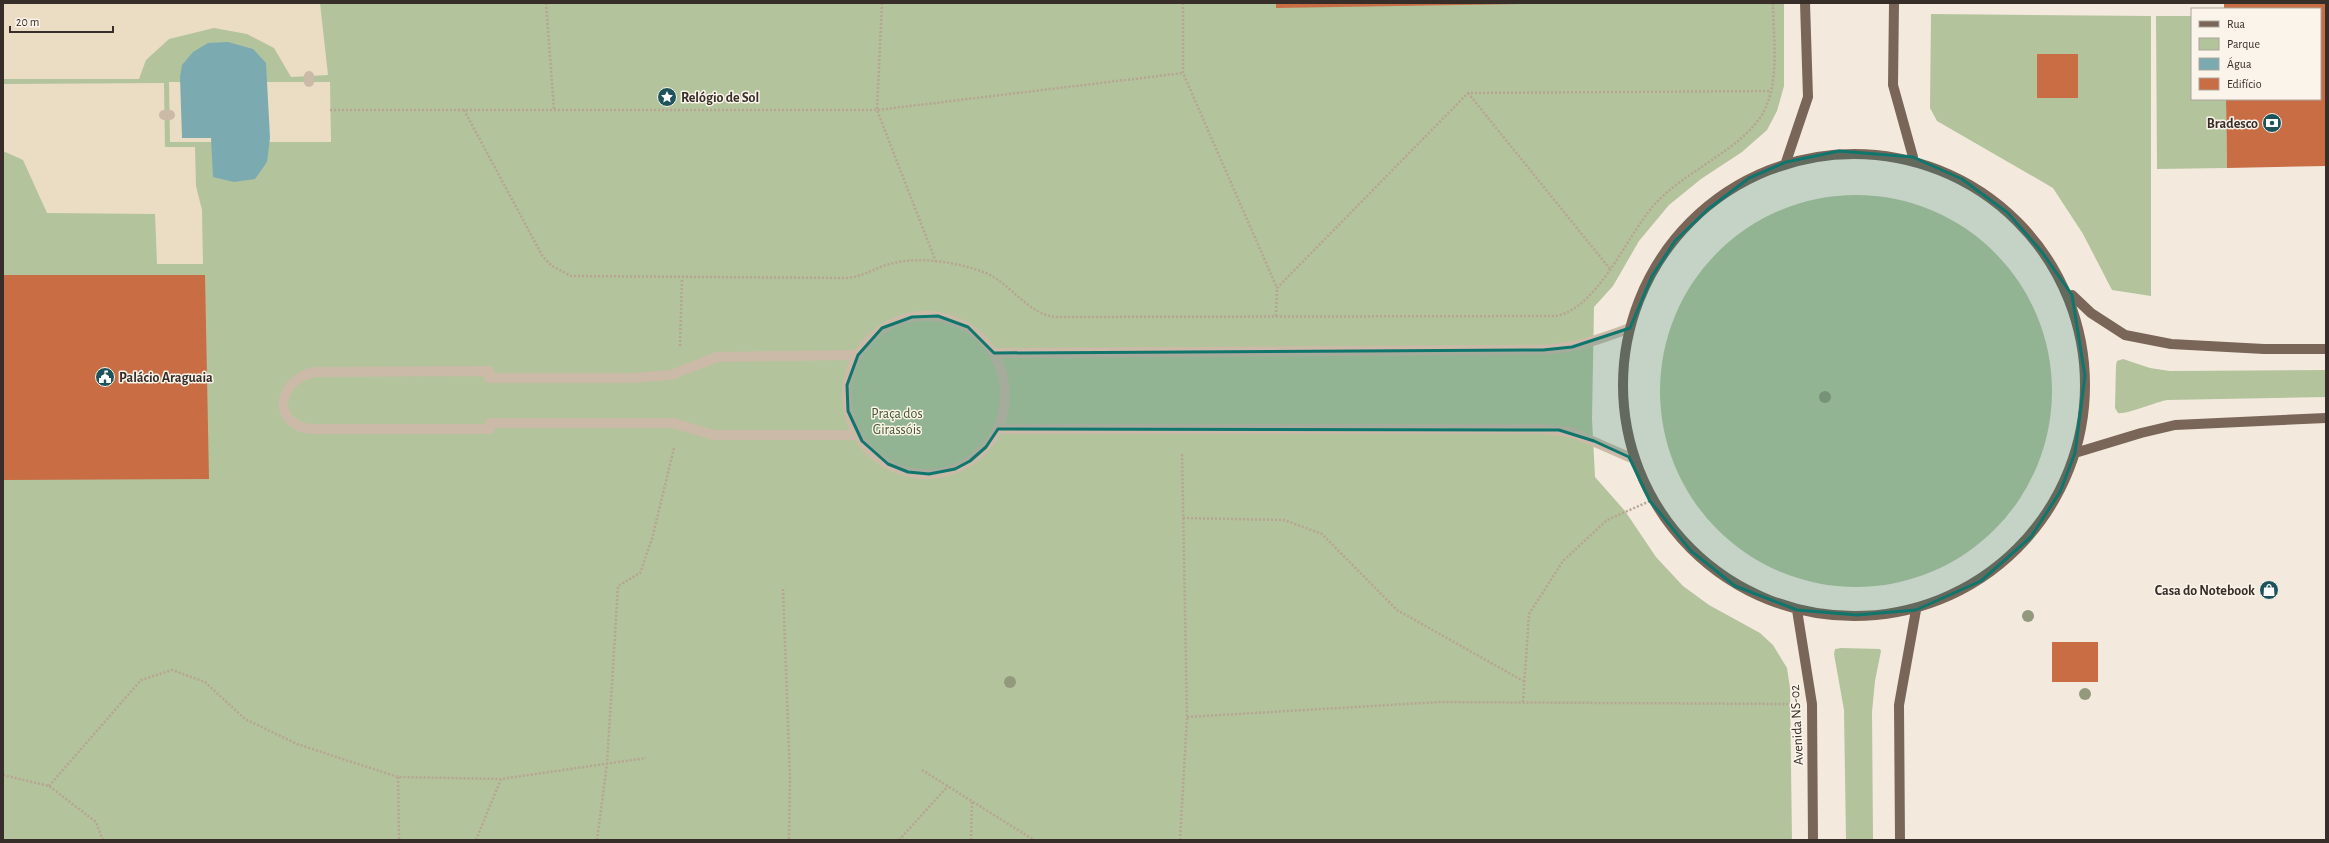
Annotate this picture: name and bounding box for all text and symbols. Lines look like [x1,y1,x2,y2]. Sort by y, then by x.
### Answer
scale bar [10,8,113,34]
legend [2191,8,2321,100]
text: 20 m [16,16,39,28]
text: Rua [2227,18,2246,30]
text: Parque [2227,38,2260,50]
text: Água [2227,57,2252,70]
text: Edifício [2227,78,2262,90]
place icon: Relógio de Sol [656,86,678,108]
place label: Relógio de Sol [681,91,759,105]
bank icon: Bradesco [2261,112,2283,134]
place label: Bradesco [2207,117,2258,131]
public building icon: Palácio Araguaia [94,366,116,388]
place label: Palácio Araguaia [119,371,213,385]
park label: Praça dos Girassóis [871,407,923,437]
shop icon: Casa do Notebook [2258,579,2280,601]
place label: Casa do Notebook [2155,584,2255,598]
street label: Avenida NS-02 [1788,684,1806,766]

